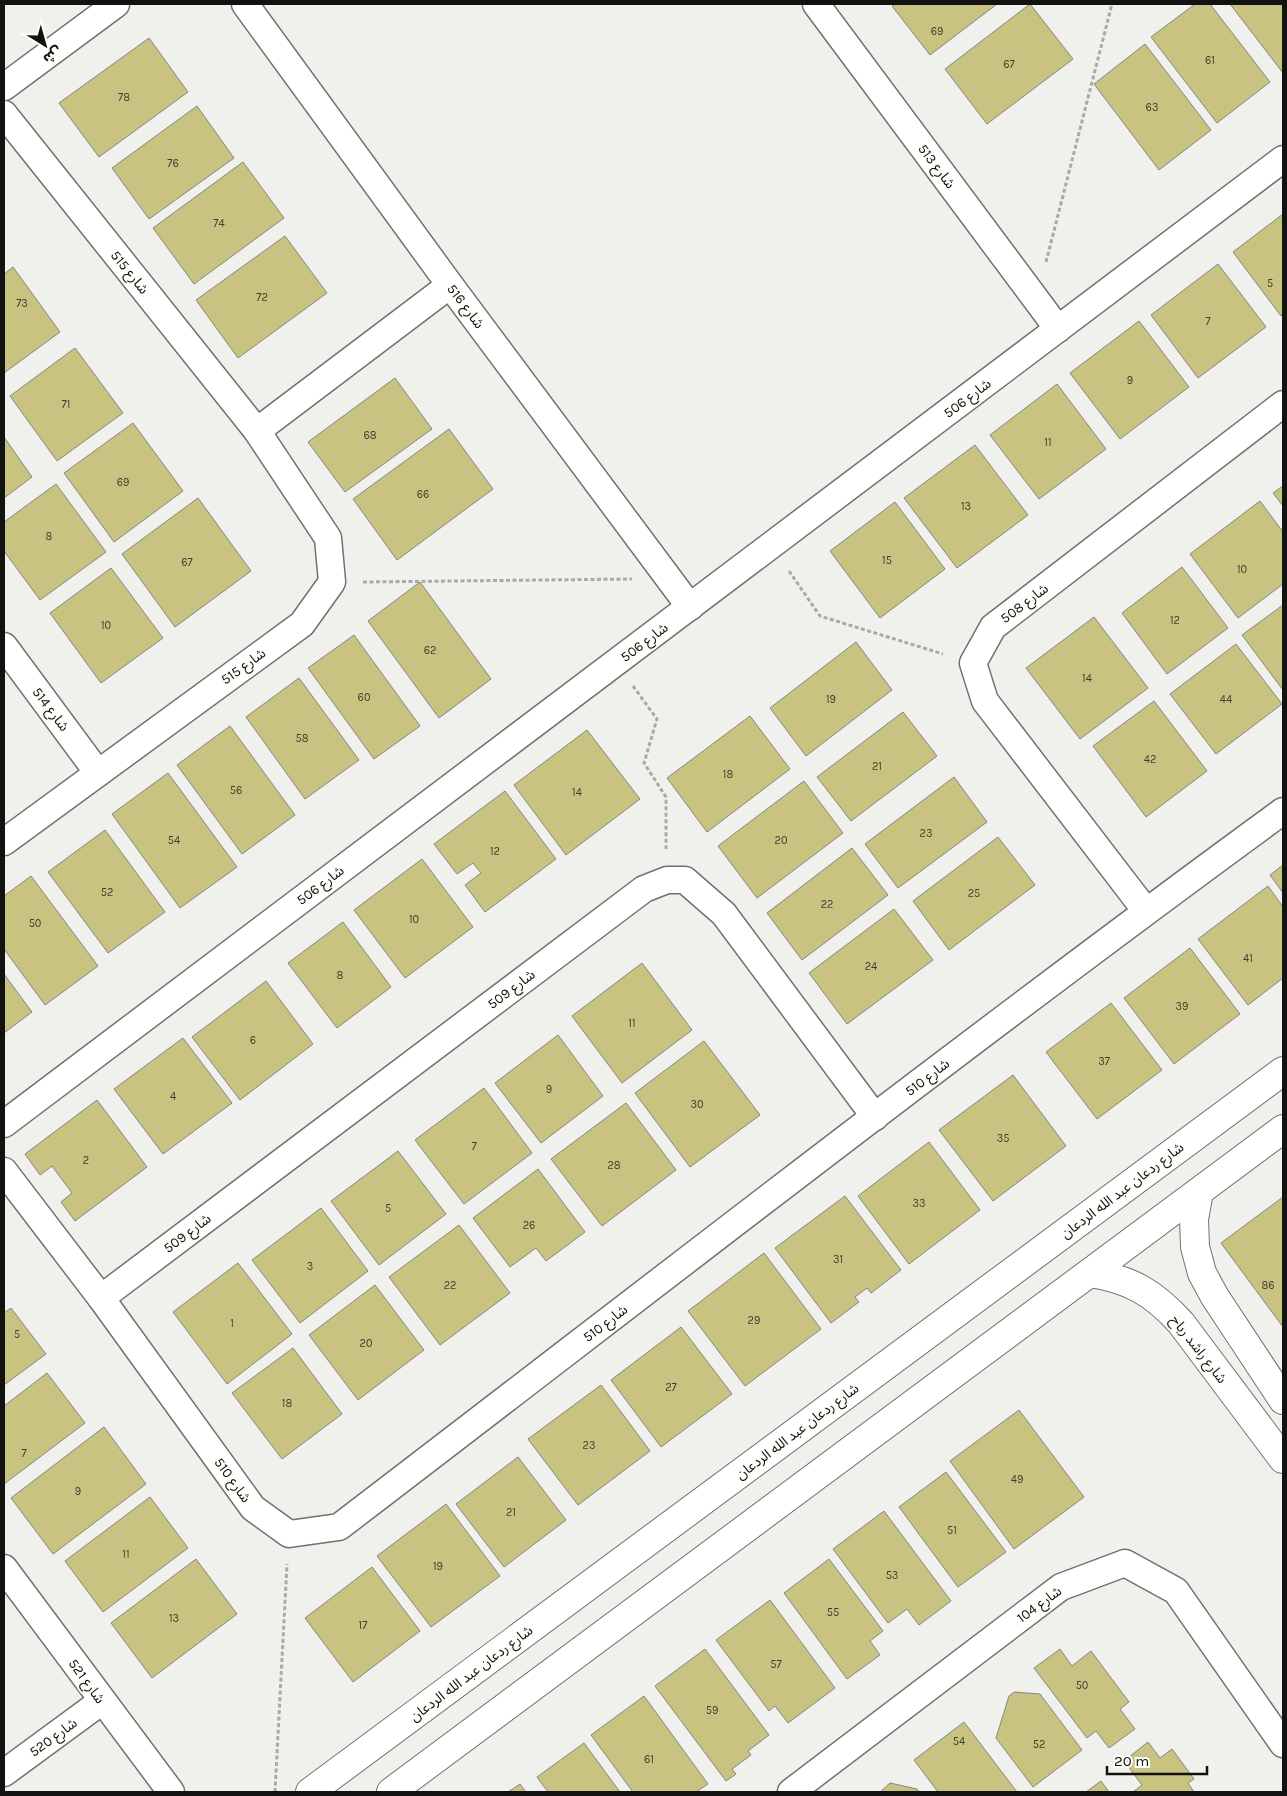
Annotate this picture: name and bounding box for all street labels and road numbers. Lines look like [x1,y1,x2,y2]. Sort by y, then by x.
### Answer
street label: شارع 513 [913,141,959,193]
street label: شارع 515 [105,247,152,299]
street label: شارع 516 [442,281,488,333]
street label: شارع 506 [940,375,996,423]
street label: شارع 508 [997,580,1053,628]
street label: شارع 506 [617,619,673,667]
street label: شارع 515 [218,645,270,690]
street label: شارع 514 [27,684,73,736]
street label: شارع 506 [293,862,349,910]
street label: شارع 509 [484,966,540,1014]
street label: شارع 510 [902,1055,954,1101]
street label: شارع ردعان عبد الله الردعان [1058,1139,1188,1244]
street label: شارع 509 [160,1210,216,1258]
street label: شارع 510 [580,1301,632,1347]
street label: شارع راشد رباح [1165,1312,1231,1388]
street label: شارع ردعان عبد الله الردعان [733,1380,863,1485]
street label: شارع 510 [209,1454,255,1507]
street label: شارع 104 [1014,1582,1066,1628]
street label: شارع ردعان عبد الله الردعان [407,1622,537,1727]
street label: شارع 521 [63,1656,109,1708]
street label: شارع 520 [26,1714,82,1762]

